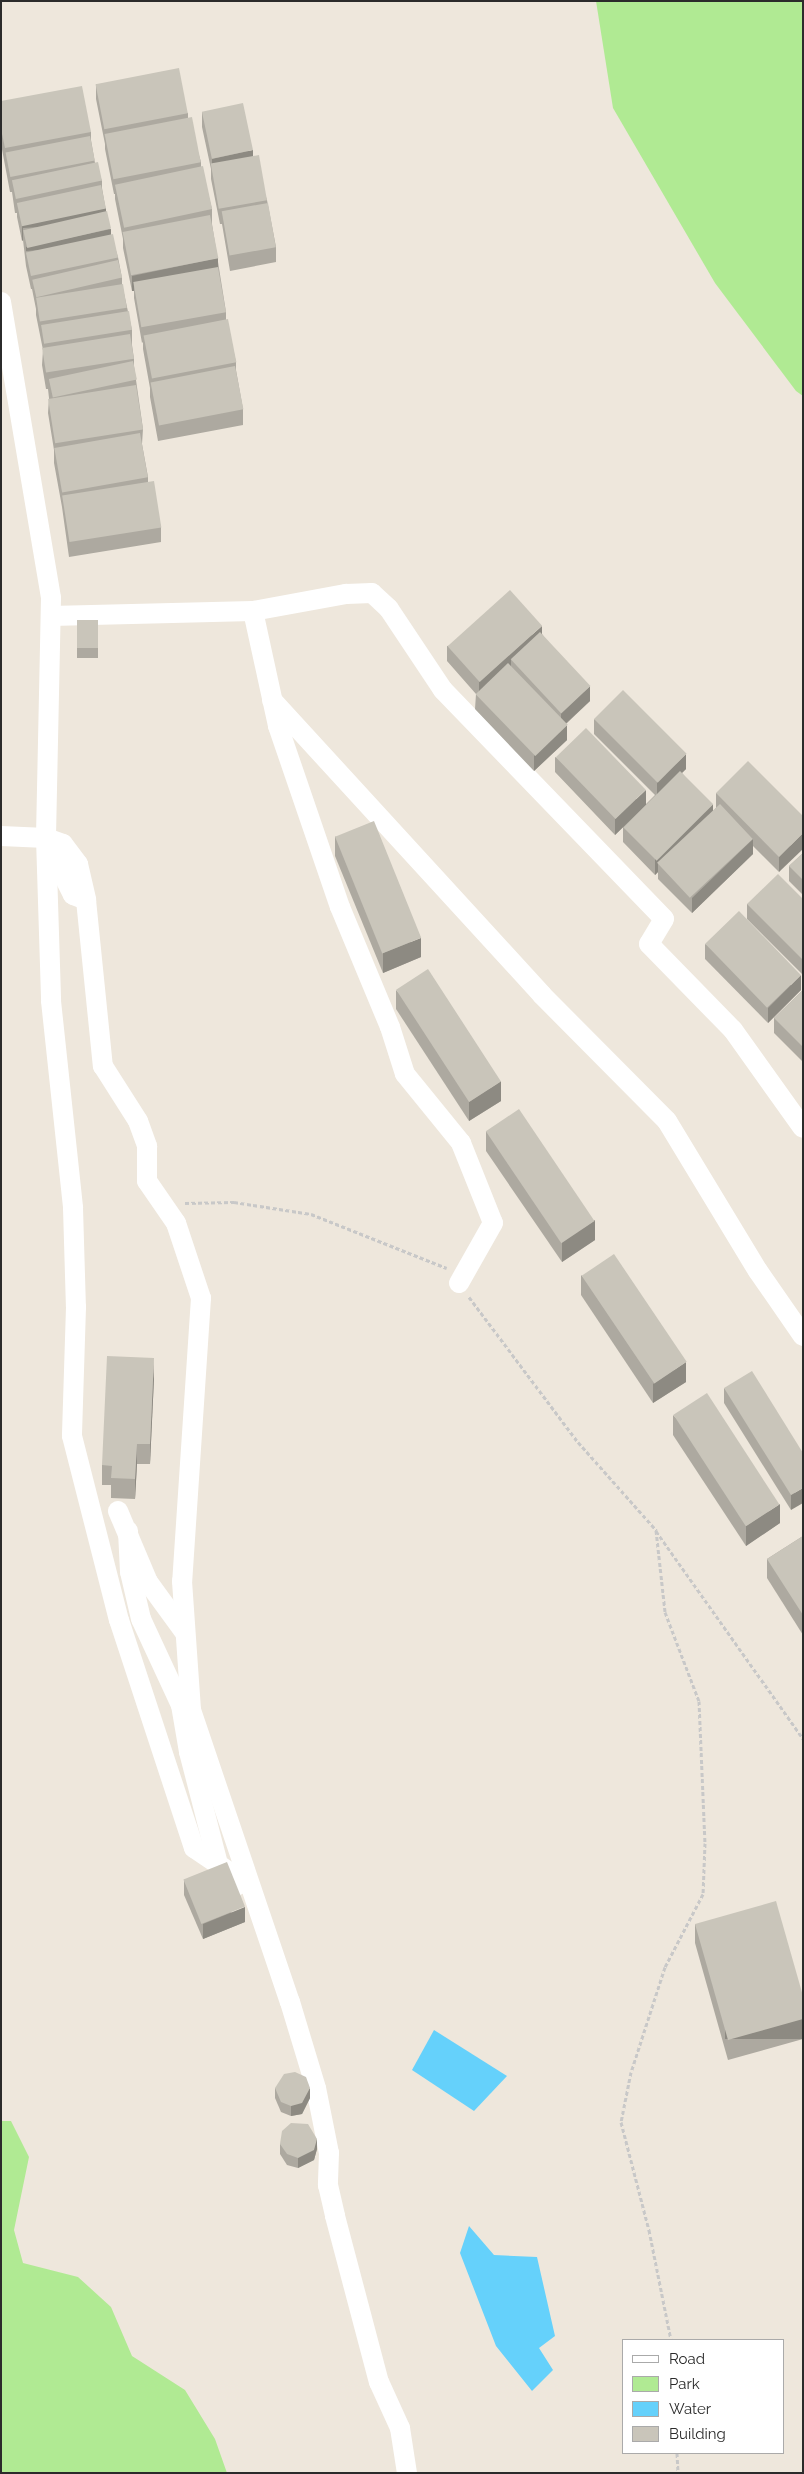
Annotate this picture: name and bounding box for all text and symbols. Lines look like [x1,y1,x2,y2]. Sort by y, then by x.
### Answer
legend [622,2339,784,2454]
text: Road [669,2350,705,2368]
text: Park [669,2375,700,2393]
text: Water [669,2400,711,2418]
text: Building [669,2425,726,2443]

